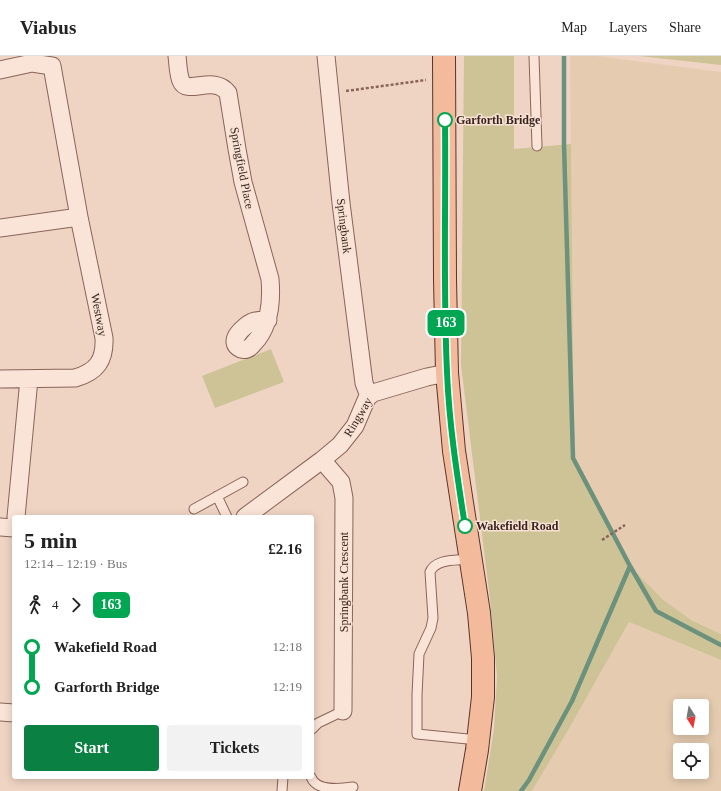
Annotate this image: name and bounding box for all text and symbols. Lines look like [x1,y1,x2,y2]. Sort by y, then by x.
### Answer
text: Viabus [20,17,76,38]
text: Map [561,20,587,35]
text: Layers [609,20,647,35]
text: Share [669,20,701,35]
marker: Garforth Bridge [437,112,453,128]
place label: Garforth Bridge [456,113,541,127]
street label: Springfield Place [227,126,257,210]
street label: Springbank [334,198,354,254]
street label: Westway [88,292,110,338]
line badge: 163 [423,310,469,336]
text: 163 [436,315,457,330]
street label: Ringway [341,395,375,439]
marker: Wakefield Road [457,518,473,534]
place label: Wakefield Road [476,519,559,533]
text: 5 min [24,528,77,553]
street label: Springbank Crescent [337,531,351,632]
text: £2.16 [268,541,302,557]
text: 12:14 – 12:19 · Bus [24,556,127,571]
icon: walk [24,594,46,616]
icon: forward [65,594,87,616]
text: 4 [52,597,59,612]
text: 163 [101,597,122,612]
text: Wakefield Road [54,639,157,655]
text: 12:18 [272,639,302,654]
text: Garforth Bridge [54,679,159,695]
text: 12:19 [272,679,302,694]
north arrow [673,699,709,735]
map controls [673,699,709,779]
button: Start [24,725,159,771]
button: Tickets [167,725,302,771]
button: locate [673,743,709,779]

